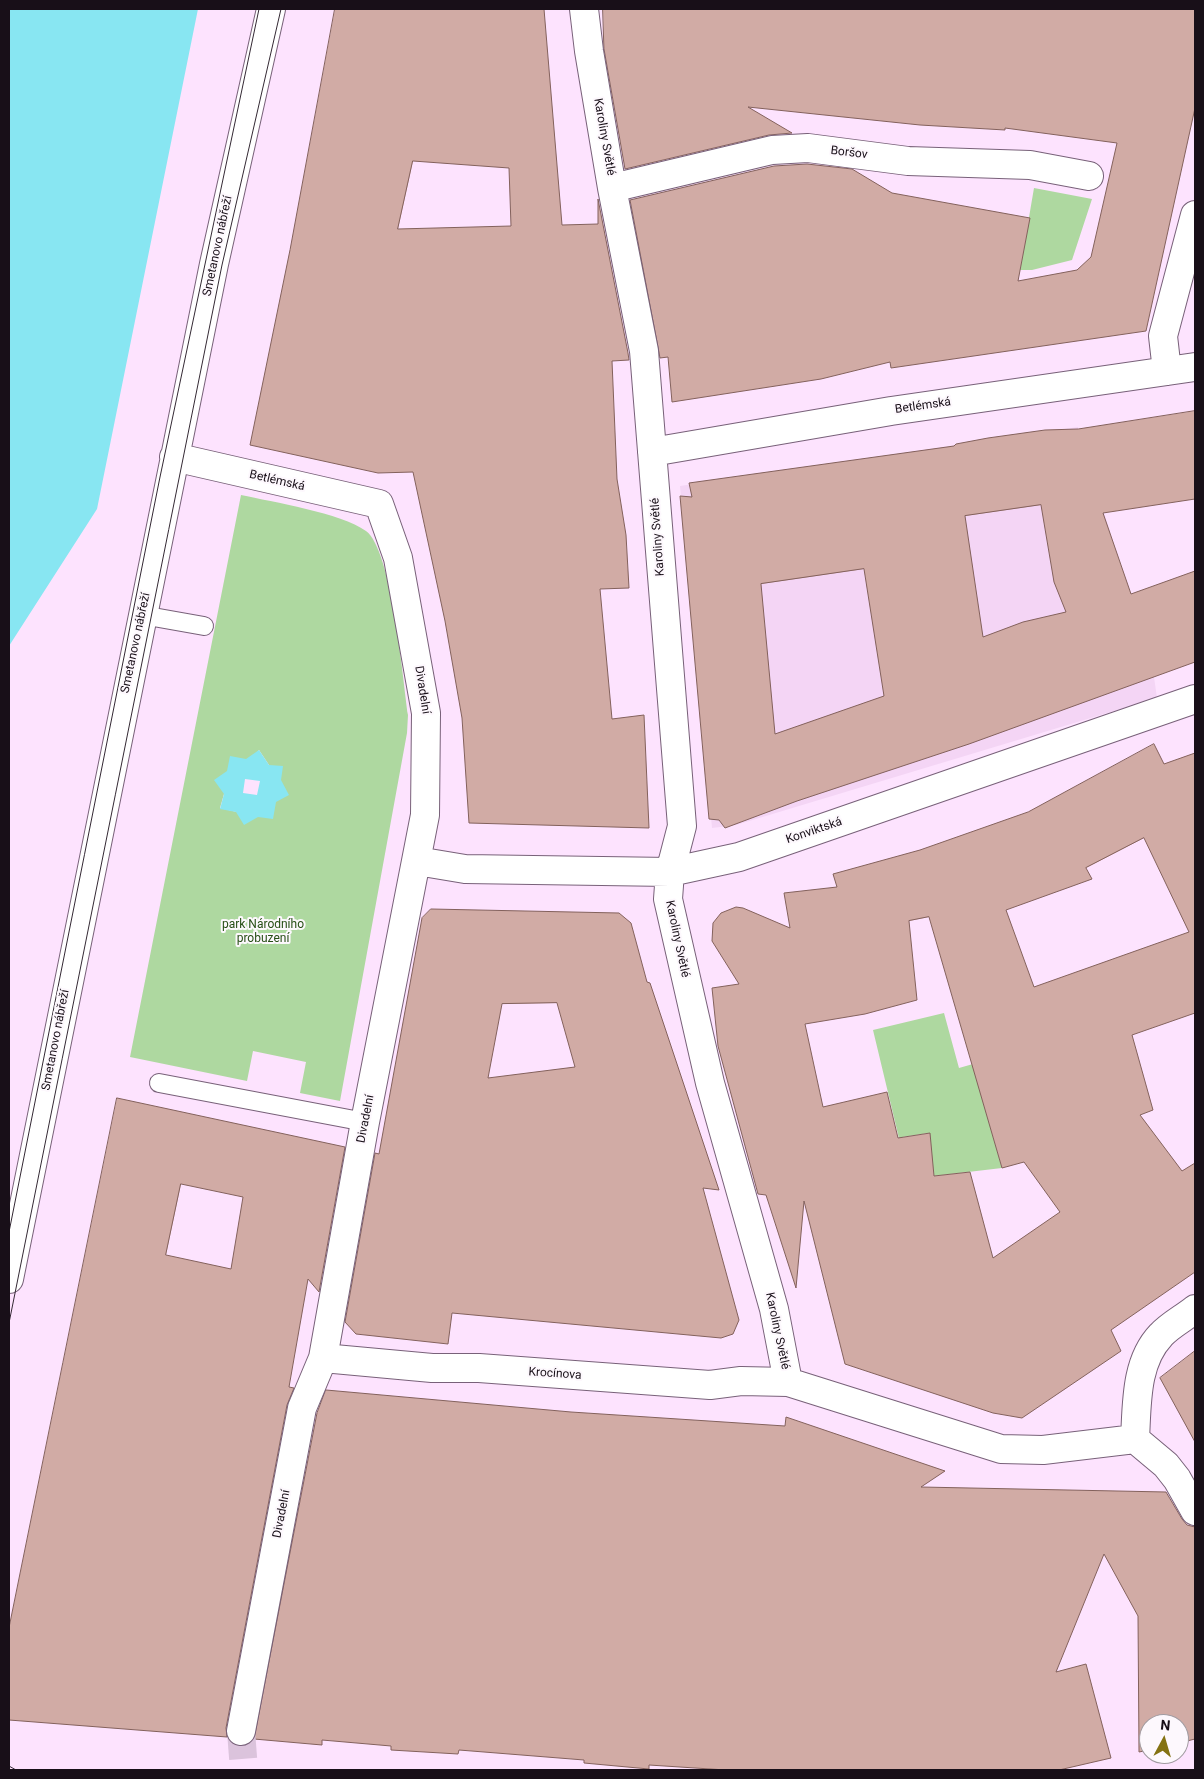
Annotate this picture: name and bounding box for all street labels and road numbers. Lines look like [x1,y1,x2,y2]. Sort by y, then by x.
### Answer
street label: Karoliny Světlé [590,97,618,177]
street label: Boršov [830,144,868,162]
street label: Smetanovo nábřeží [200,194,236,298]
street label: Betlémská [894,395,952,417]
street label: Betlémská [248,468,306,494]
street label: Karoliny Světlé [648,497,668,577]
street label: Smetanovo nábřeží [118,591,154,695]
street label: Divadelní [411,665,433,715]
street label: Konviktská [784,815,844,847]
street label: Karoliny Světlé [662,899,692,979]
street label: Smetanovo nábřeží [39,988,73,1092]
street label: Divadelní [354,1094,378,1144]
street label: Karoliny Světlé [762,1291,792,1371]
street label: Krocínova [528,1365,582,1383]
street label: Divadelní [270,1489,294,1539]

